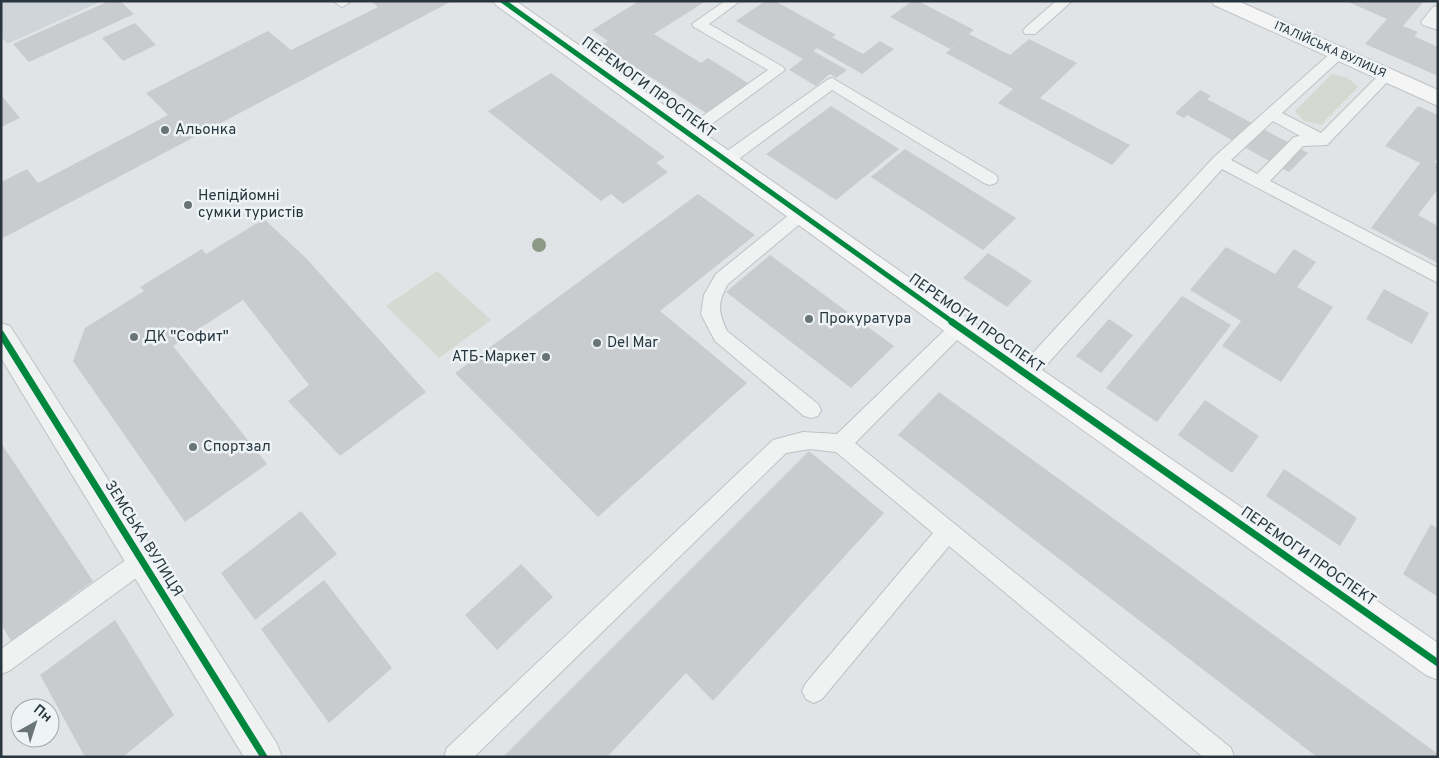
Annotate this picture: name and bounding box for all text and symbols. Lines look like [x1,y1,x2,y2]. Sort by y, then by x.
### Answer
street label: ІТАЛІЙСЬКА ВУЛИЦЯ [1271,18,1389,82]
street label: ПЕРЕМОГИ ПРОСПЕКТ [577,33,719,143]
place label: Альонка [175,121,236,140]
marker: Альонка [159,124,171,136]
place label: Непідйомні сумки туристів [198,187,304,223]
marker: Непідйомні сумки туристів [182,199,194,211]
street label: ПЕРЕМОГИ ПРОСПЕКТ [905,270,1047,378]
place label: Прокуратура [819,310,911,329]
marker: Прокуратура [803,313,815,325]
place label: ДК "Софит" [144,328,229,347]
marker: ДК "Софит" [128,331,140,343]
place label: Del Mar [607,334,658,353]
marker: Del Mar [591,337,603,349]
place label: АТБ-Маркет [452,348,536,367]
marker: АТБ-Маркет [540,351,552,363]
place label: Спортзал [203,438,271,457]
marker: Спортзал [187,441,199,453]
street label: ЗЕМСЬКА ВУЛИЦЯ [99,477,187,601]
street label: ПЕРЕМОГИ ПРОСПЕКТ [1237,503,1379,611]
north arrow [10,698,60,748]
text: Пн [30,702,55,727]

